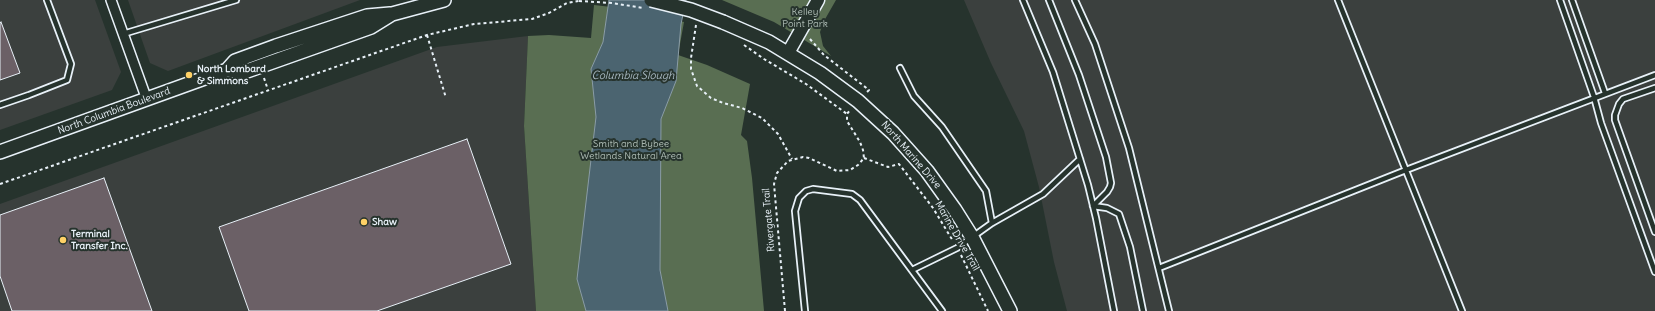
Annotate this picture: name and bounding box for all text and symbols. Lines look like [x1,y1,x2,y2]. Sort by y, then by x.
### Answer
park label: Kelley Point Park [782,6,828,30]
place label: North Lombard & Simmons [197,63,266,86]
water label: Columbia Slough [592,69,674,83]
marker: North Lombard & Simmons [184,70,194,80]
street label: North Columbia Boulevard [56,85,172,137]
street label: North Marine Drive [878,119,944,191]
park label: Smith and Bybee Wetlands Natural Area [580,138,682,162]
street label: Rivergate Trail [760,188,778,252]
street label: Marine Drive Trail [932,199,982,273]
place label: Shaw [372,216,397,228]
marker: Shaw [359,217,369,227]
place label: Terminal Transfer Inc. [71,228,128,252]
marker: Terminal Transfer Inc. [58,235,68,245]

